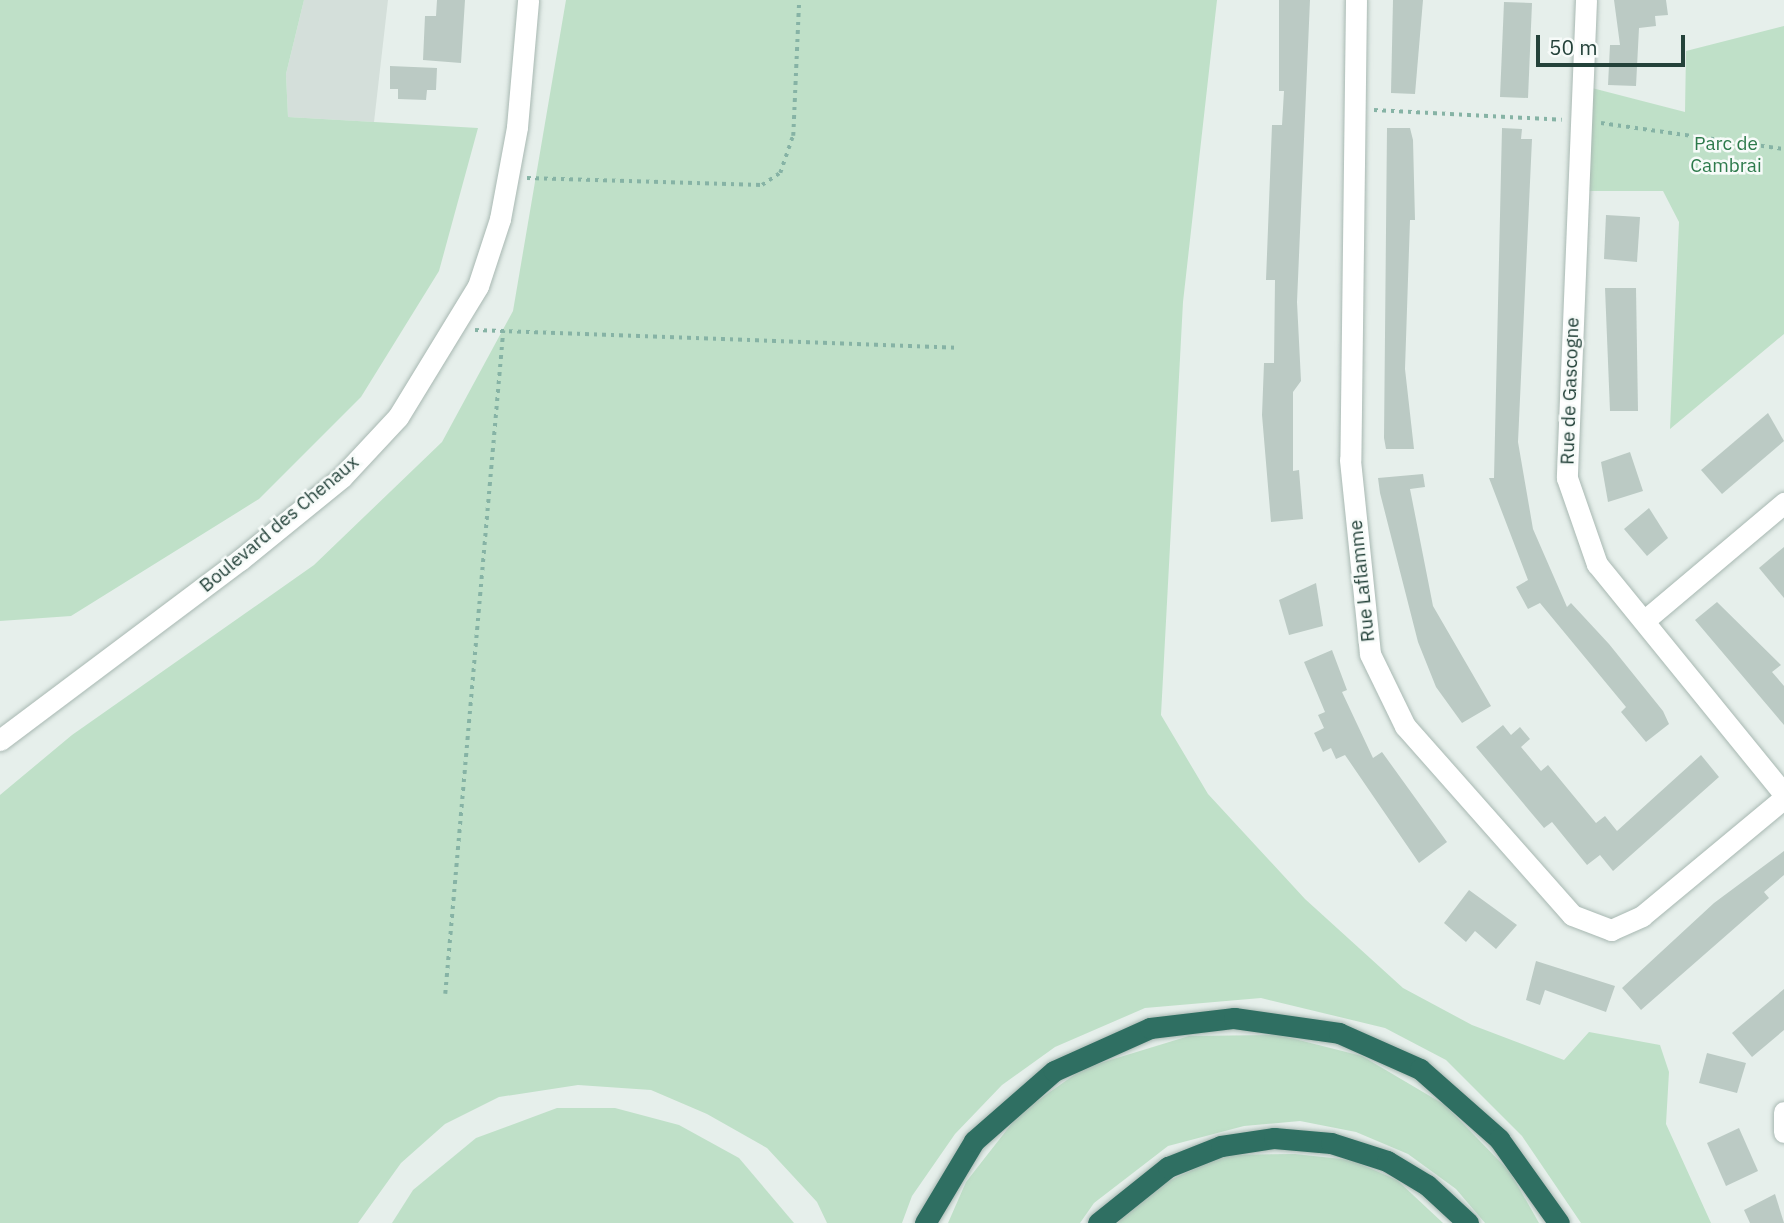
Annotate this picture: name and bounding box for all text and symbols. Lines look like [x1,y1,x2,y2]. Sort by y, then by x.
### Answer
scale bar [1539,21,1688,65]
text: 50 m [1549,33,1598,61]
park label: Parc de Cambrai [1690,133,1762,177]
street label: Rue de Gascogne [1556,317,1584,465]
street label: Boulevard des Chenaux [195,451,363,597]
street label: Rue Laflamme [1344,519,1380,643]

